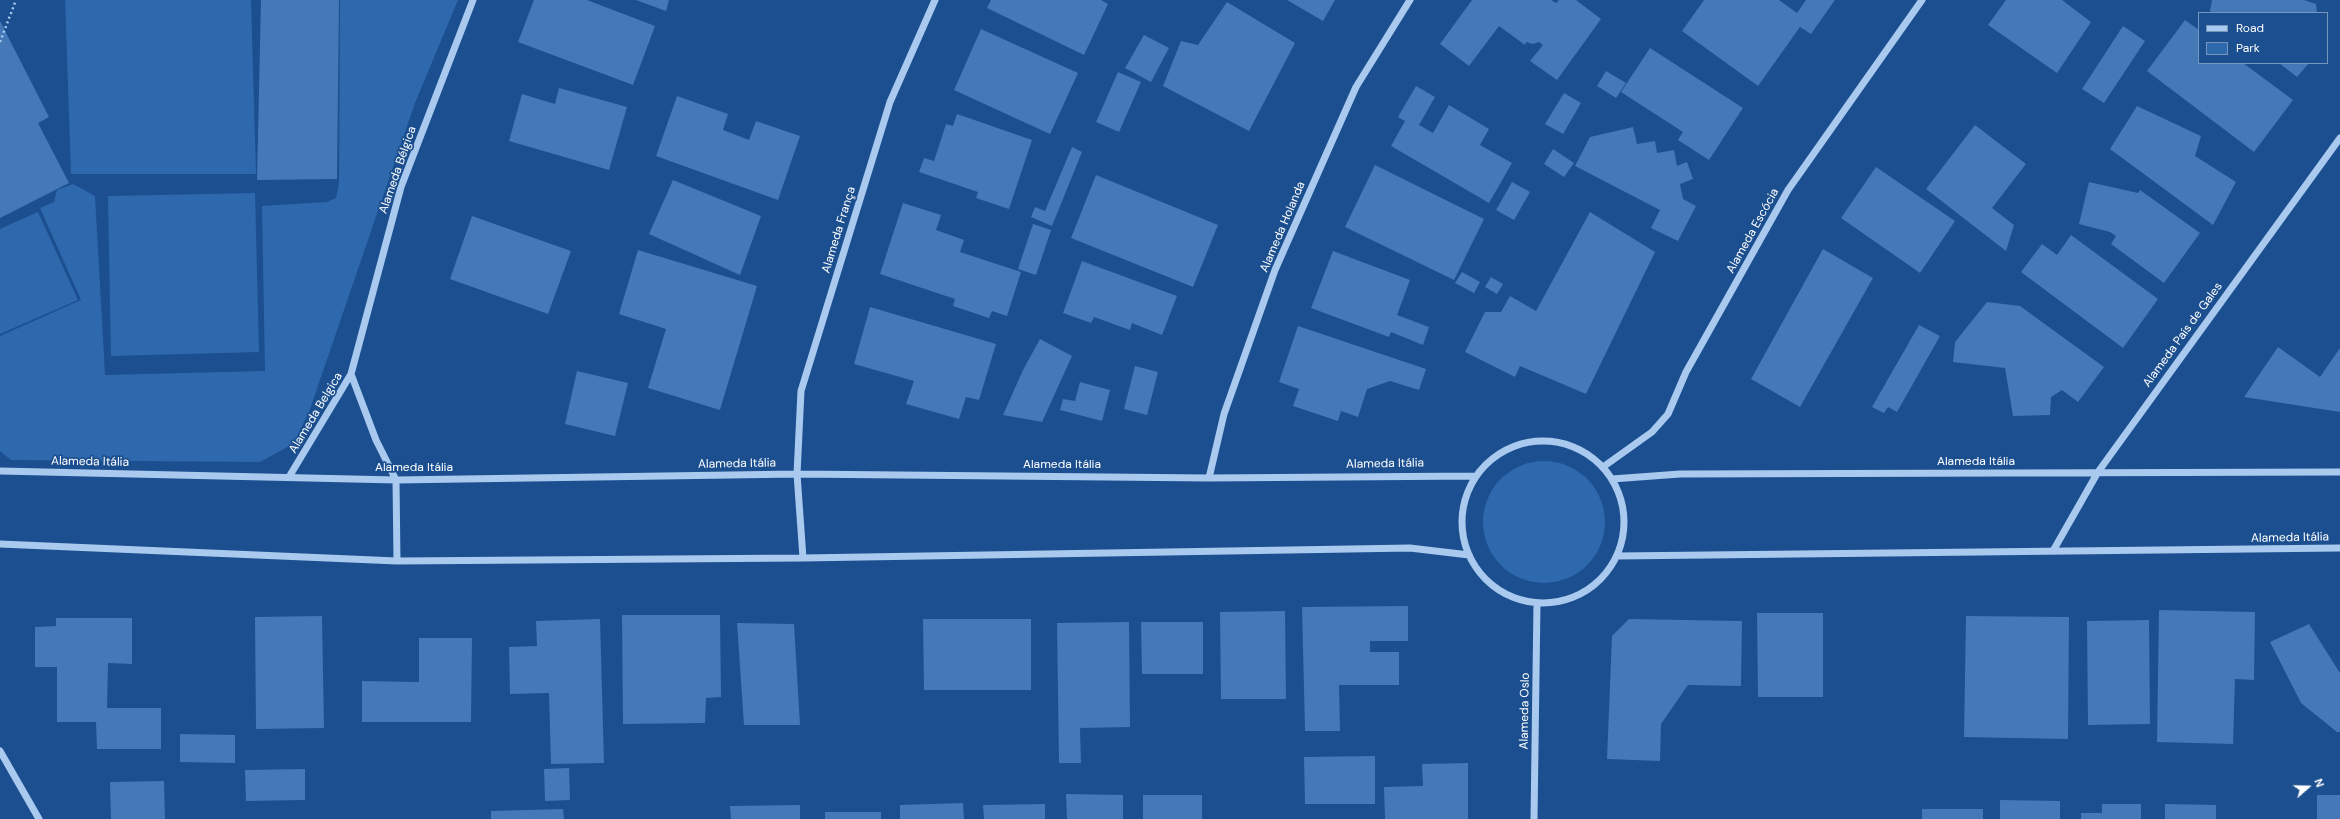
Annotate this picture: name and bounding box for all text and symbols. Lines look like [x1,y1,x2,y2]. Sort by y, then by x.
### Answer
legend [2198,12,2328,64]
text: Road [2236,20,2264,36]
text: Park [2236,40,2260,56]
street label: Alameda Bélgica [376,124,420,216]
street label: Alameda Holanda [1257,179,1309,275]
street label: Alameda França [819,185,859,275]
street label: Alameda Escócia [1724,186,1782,276]
street label: Alameda País de Gales [2140,280,2226,390]
street label: Alameda Belgica [286,370,346,456]
street label: Alameda Itália [51,454,129,470]
street label: Alameda Itália [1937,455,2015,469]
street label: Alameda Itália [698,456,776,472]
street label: Alameda Itália [1346,456,1424,472]
street label: Alameda Itália [1023,458,1101,472]
street label: Alameda Itália [375,461,453,475]
street label: Alameda Itália [2251,530,2329,546]
street label: Alameda Oslo [1517,672,1533,750]
north arrow [2288,767,2328,807]
text: N [2311,777,2327,789]

